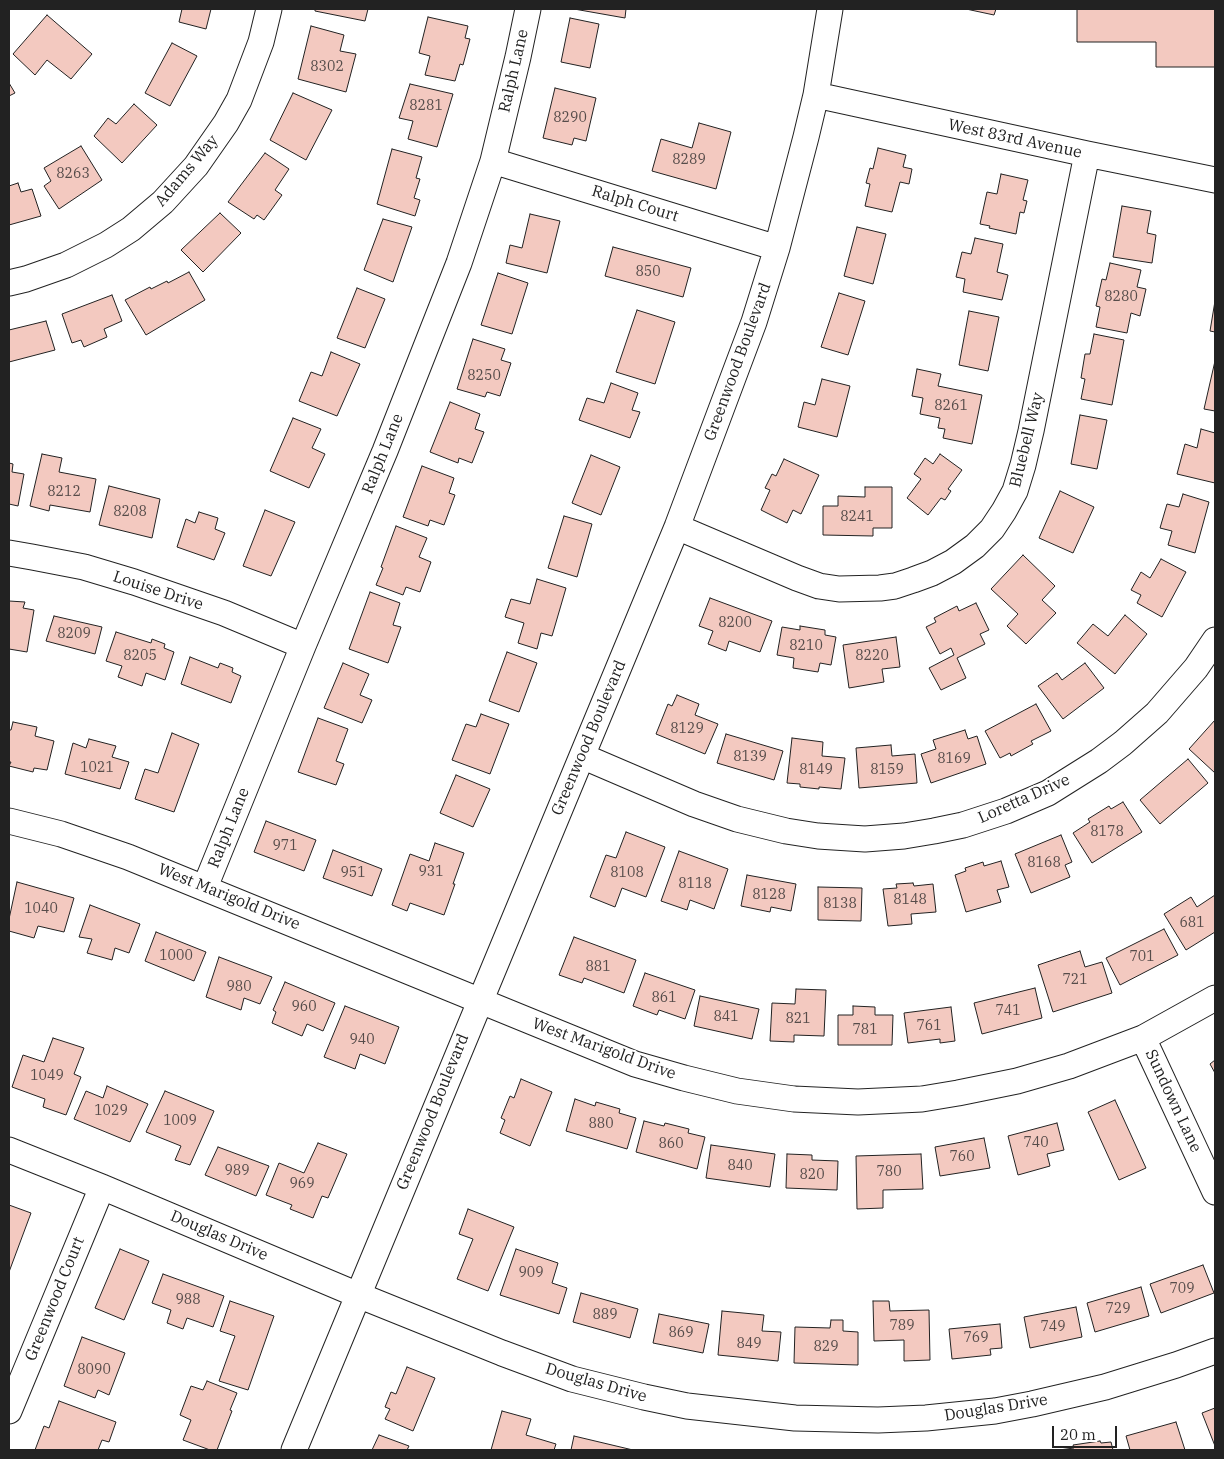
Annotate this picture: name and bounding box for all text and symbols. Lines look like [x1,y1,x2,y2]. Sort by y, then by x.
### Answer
street label: Ralph Lane [495,28,533,114]
house number: 8302 [310,59,344,75]
house number: 8281 [409,98,443,114]
house number: 8290 [553,110,587,126]
street label: West 83rd Avenue [946,115,1084,163]
street label: Adams Way [151,131,223,211]
house number: 8289 [672,152,706,168]
house number: 8263 [56,166,90,182]
street label: Ralph Court [589,182,681,226]
house number: 850 [635,264,661,280]
street label: Greenwood Boulevard [700,280,776,444]
house number: 8280 [1104,289,1138,305]
house number: 8250 [467,368,501,384]
street label: Bluebell Way [1006,390,1048,490]
house number: 8261 [934,398,968,414]
street label: Ralph Lane [358,411,408,497]
house number: 8212 [47,484,81,500]
house number: 8208 [113,504,147,520]
house number: 8241 [840,509,874,525]
street label: Louise Drive [110,567,206,615]
house number: 8200 [718,615,752,631]
house number: 8209 [57,626,91,642]
house number: 8210 [789,638,823,654]
house number: 8205 [123,648,157,664]
house number: 8220 [855,648,889,664]
street label: Greenwood Boulevard [548,657,630,819]
house number: 8129 [670,721,704,737]
house number: 8139 [733,749,767,765]
house number: 8169 [937,751,971,767]
house number: 1021 [80,760,114,776]
house number: 8149 [799,762,833,778]
house number: 8159 [870,762,904,778]
street label: Loretta Drive [975,770,1073,828]
street label: Ralph Lane [204,785,254,871]
house number: 8178 [1090,824,1124,840]
house number: 971 [272,838,298,854]
house number: 8168 [1027,855,1061,871]
street label: West Marigold Drive [155,860,303,934]
house number: 931 [418,864,444,880]
house number: 951 [340,865,366,881]
house number: 8108 [610,865,644,881]
house number: 8118 [678,876,712,892]
house number: 8128 [752,887,786,903]
house number: 8148 [893,892,927,908]
house number: 8138 [823,896,857,912]
house number: 1040 [24,901,58,917]
house number: 681 [1179,915,1205,931]
house number: 1000 [159,948,193,964]
house number: 701 [1129,949,1155,965]
house number: 881 [585,959,611,975]
house number: 721 [1062,972,1088,988]
house number: 980 [226,979,252,995]
house number: 861 [651,990,677,1006]
house number: 960 [291,999,317,1015]
house number: 741 [995,1003,1021,1019]
house number: 841 [713,1009,739,1025]
house number: 821 [785,1011,811,1027]
street label: West Marigold Drive [530,1014,678,1084]
house number: 761 [916,1018,942,1034]
house number: 781 [852,1022,878,1038]
street label: Greenwood Boulevard [393,1031,473,1193]
house number: 940 [349,1032,375,1048]
street label: Sundown Lane [1141,1046,1205,1156]
house number: 1049 [30,1068,64,1084]
house number: 1029 [94,1103,128,1119]
house number: 1009 [163,1113,197,1129]
house number: 880 [588,1116,614,1132]
house number: 740 [1023,1135,1049,1151]
house number: 860 [658,1136,684,1152]
house number: 760 [949,1149,975,1165]
house number: 840 [727,1158,753,1174]
house number: 989 [224,1163,250,1179]
house number: 780 [876,1164,902,1180]
house number: 820 [799,1167,825,1183]
house number: 969 [289,1176,315,1192]
street label: Douglas Drive [167,1207,271,1265]
street label: Greenwood Court [21,1234,89,1364]
house number: 909 [518,1265,544,1281]
house number: 709 [1169,1281,1195,1297]
house number: 988 [175,1292,201,1308]
house number: 729 [1105,1301,1131,1317]
house number: 889 [592,1307,618,1323]
house number: 789 [889,1318,915,1334]
house number: 749 [1040,1319,1066,1335]
house number: 869 [668,1325,694,1341]
house number: 769 [963,1330,989,1346]
house number: 849 [736,1336,762,1352]
house number: 829 [813,1339,839,1355]
street label: Douglas Drive [543,1359,649,1407]
house number: 8090 [77,1362,111,1378]
street label: Douglas Drive [943,1390,1049,1426]
scale bar [1054,1416,1119,1448]
text: 20 m [1060,1425,1096,1444]

